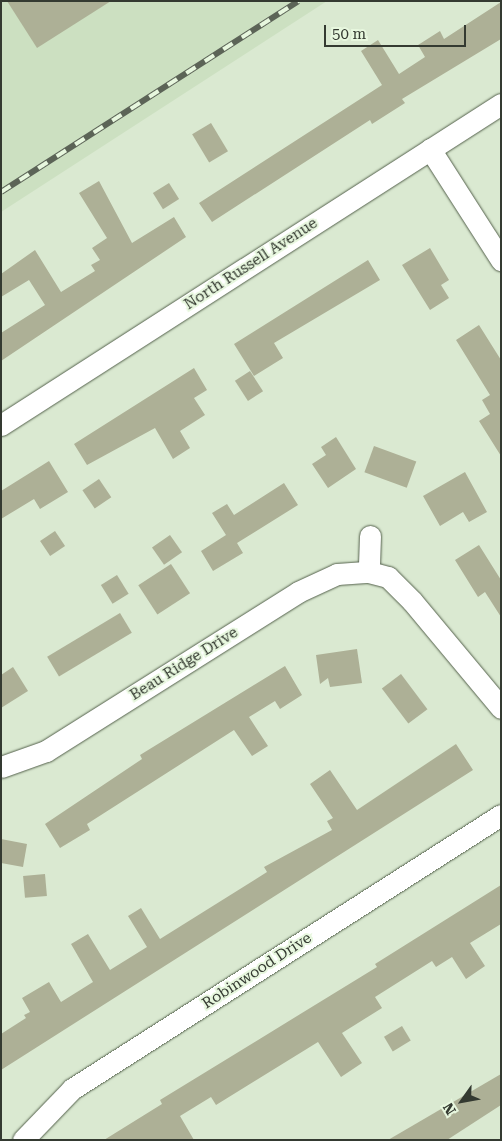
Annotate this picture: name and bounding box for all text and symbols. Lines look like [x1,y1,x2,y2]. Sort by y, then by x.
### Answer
scale bar [327,15,470,47]
text: 50 m [332,25,366,43]
street label: North Russell Avenue [181,214,321,314]
street label: Beau Ridge Drive [127,624,241,704]
street label: Robinwood Drive [199,929,315,1013]
north arrow [437,1076,487,1126]
text: N [440,1100,459,1118]

